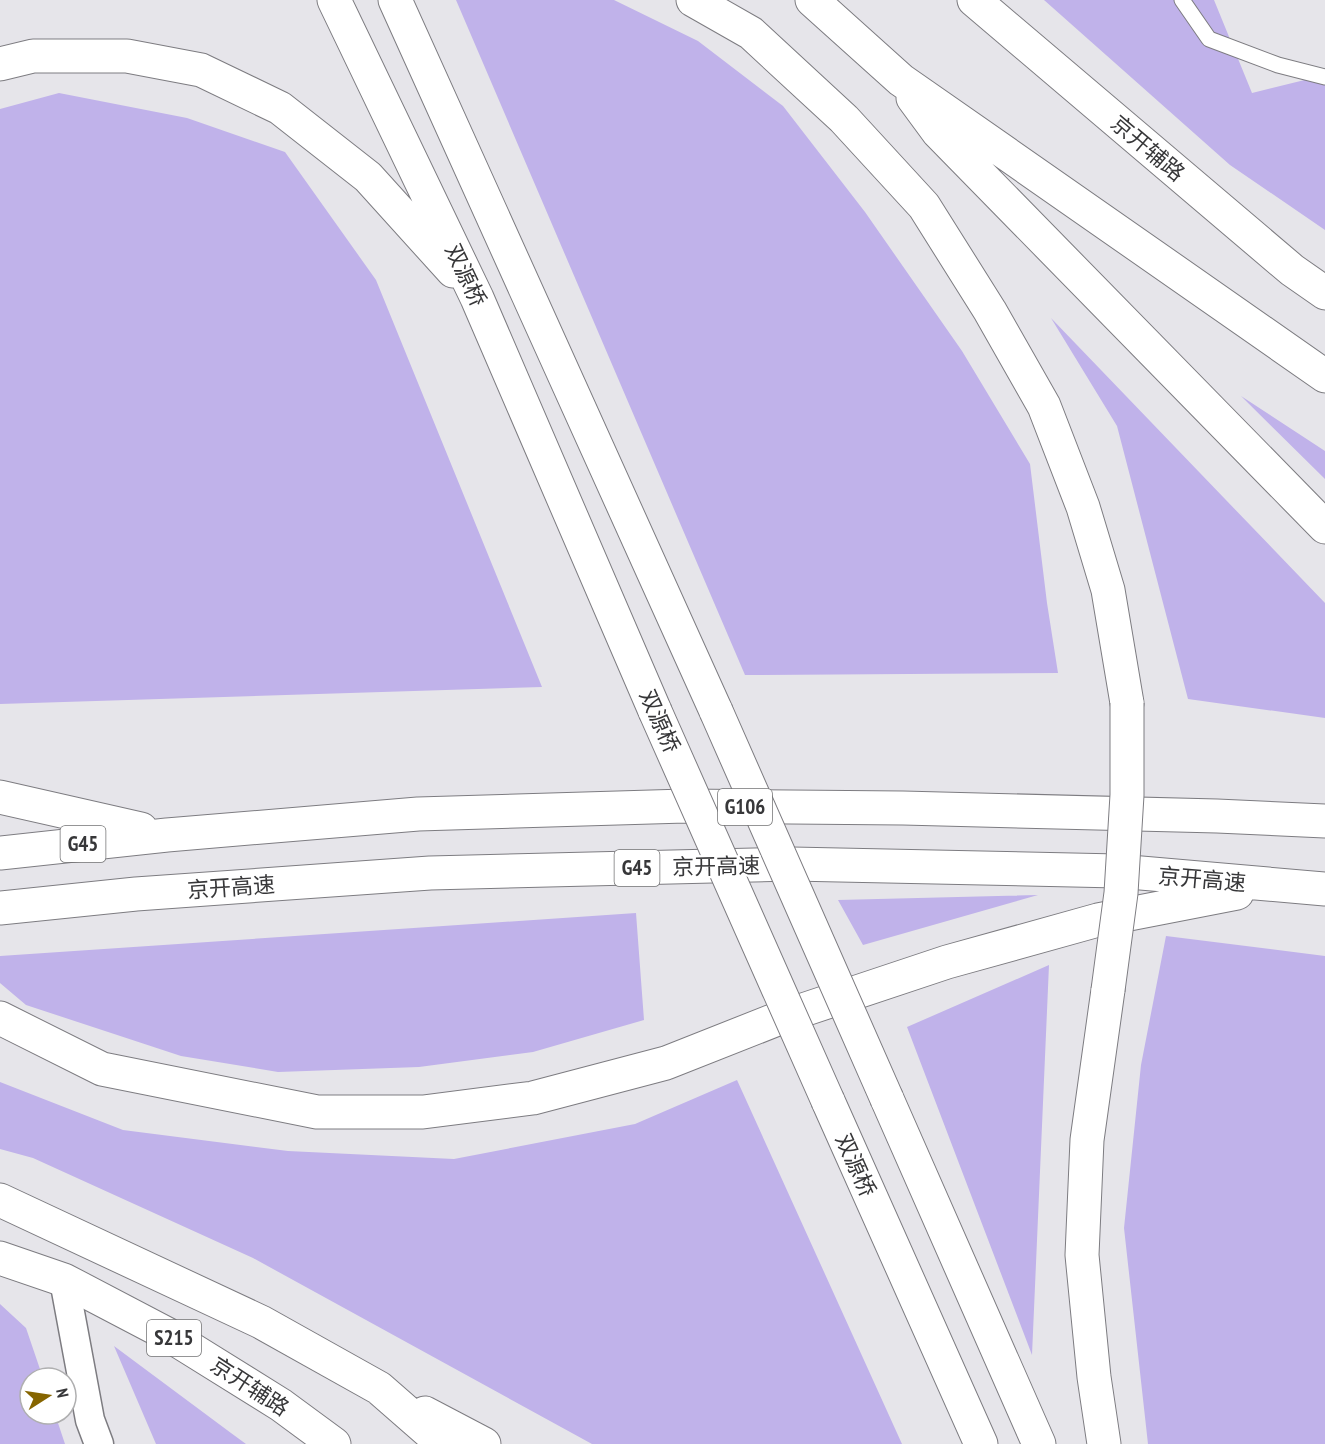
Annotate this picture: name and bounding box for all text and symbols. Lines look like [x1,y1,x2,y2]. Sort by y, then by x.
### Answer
street label: 京开辅路 [1105,109,1191,187]
street label: 双源桥 [439,239,493,311]
street label: 双源桥 [634,685,686,757]
road number: G106 [718,789,772,825]
road number: G45 [60,826,106,862]
road number: G45 [614,850,660,886]
street label: 京开高速 [672,851,760,881]
street label: 京开高速 [1157,861,1247,897]
street label: 京开高速 [186,870,276,904]
street label: 双源桥 [830,1129,882,1201]
road number: S215 [147,1320,201,1356]
street label: 京开辅路 [205,1350,295,1422]
north arrow [18,1366,78,1426]
text: N [52,1387,73,1399]

